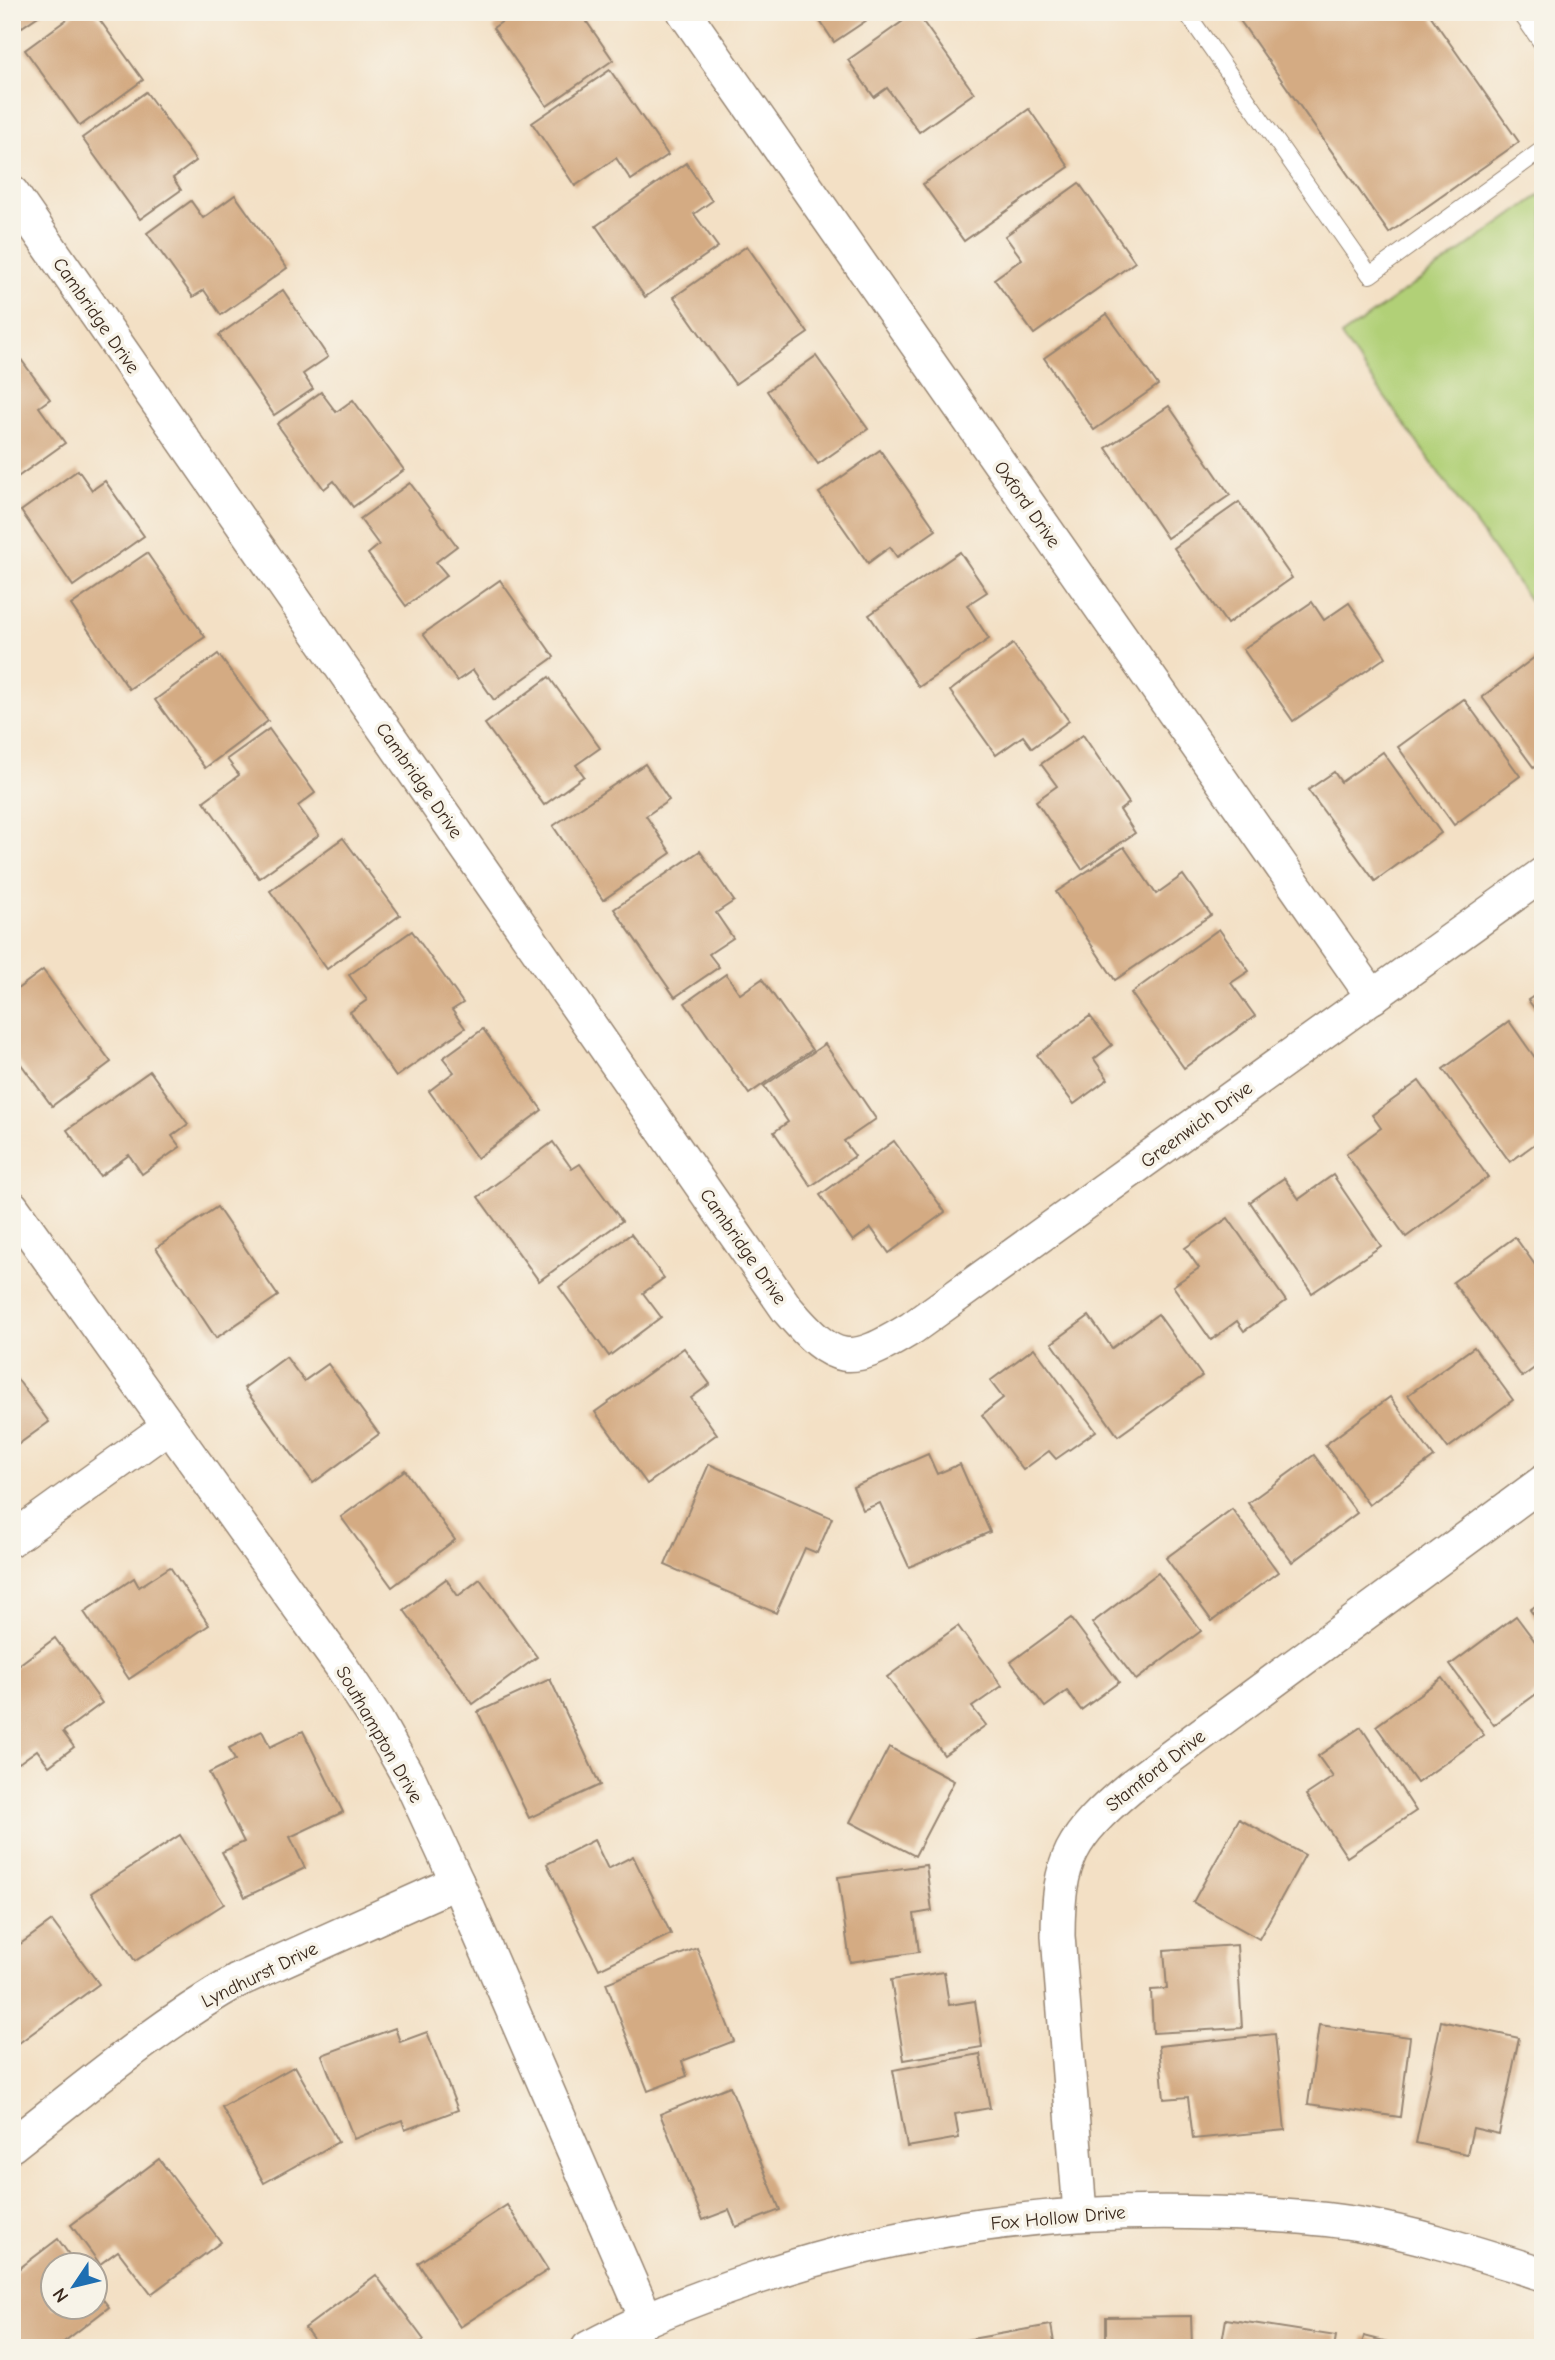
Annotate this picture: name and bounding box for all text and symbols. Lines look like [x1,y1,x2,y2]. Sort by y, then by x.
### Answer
street label: Cambridge Drive [48,254,144,378]
street label: Oxford Drive [989,457,1065,552]
street label: Cambridge Drive [371,719,467,843]
street label: Greenwich Drive [1136,1077,1257,1173]
street label: Cambridge Drive [695,1185,791,1309]
street label: Southampton Drive [331,1662,427,1807]
street label: Stamford Drive [1101,1725,1210,1816]
street label: Lyndhurst Drive [198,1937,321,2013]
street label: Fox Hollow Drive [990,2201,1126,2235]
north arrow [38,2252,108,2322]
text: N [48,2284,73,2307]

